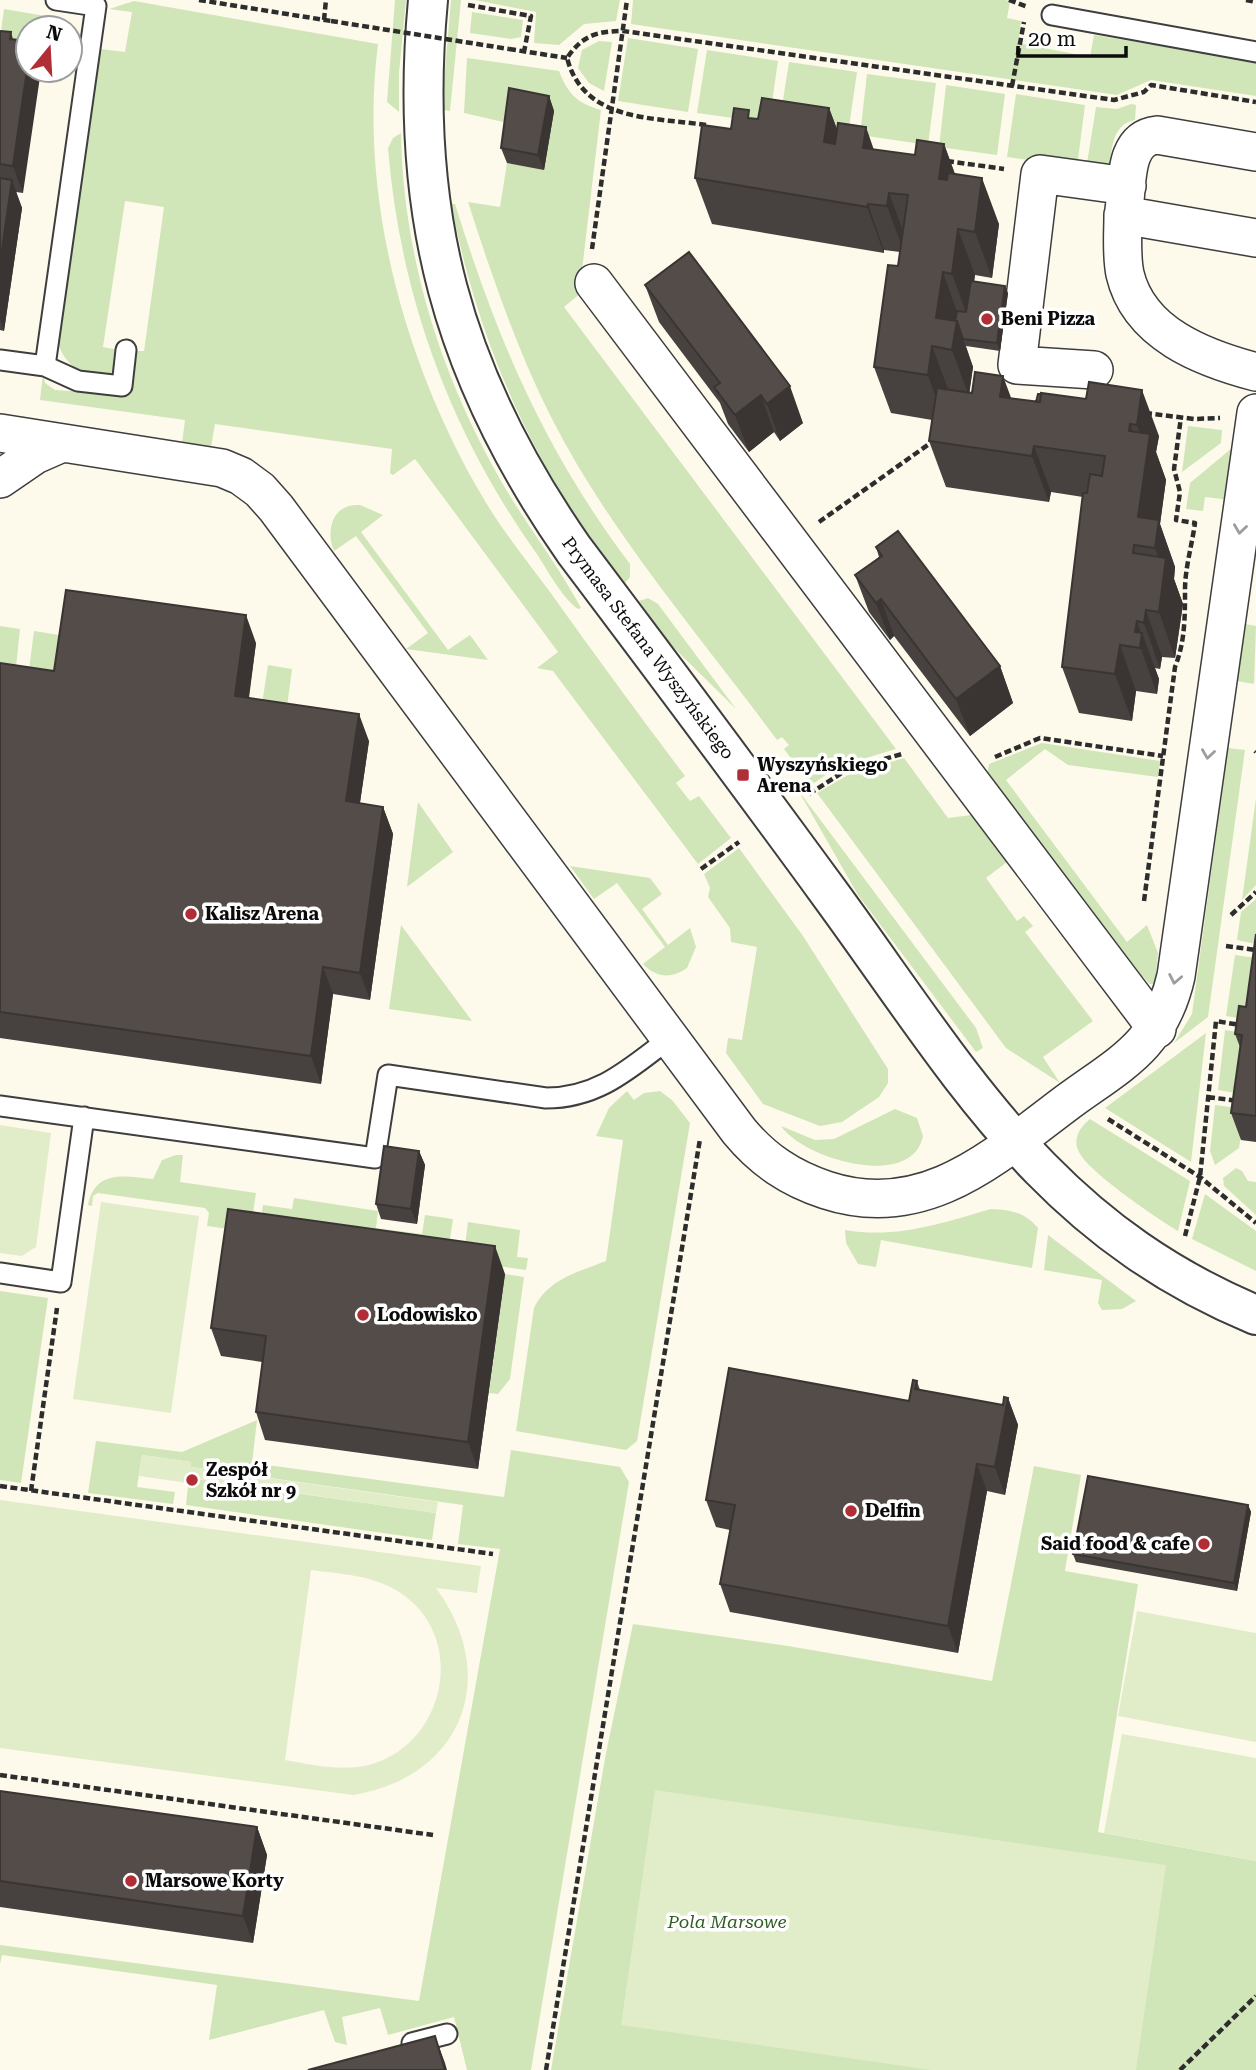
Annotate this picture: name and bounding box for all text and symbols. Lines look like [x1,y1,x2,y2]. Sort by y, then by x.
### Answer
north arrow [14,14,84,84]
scale bar [1018,14,1126,58]
text: N [44,20,65,47]
text: 20 m [1028,27,1076,51]
place label: Beni Pizza [1001,308,1096,329]
marker: Beni Pizza [979,311,995,327]
one-way arrow [1232,523,1247,535]
street label: Prymasa Stefana Wyszyńskiego [558,532,739,763]
one-way arrow [1201,748,1216,760]
place label: Wyszyńskiego Arena [757,754,888,796]
marker: Wyszyńskiego Arena [735,767,751,783]
place label: Kalisz Arena [205,903,319,924]
marker: Kalisz Arena [183,906,199,922]
one-way arrow [1169,973,1184,985]
place label: Lodowisko [377,1304,478,1325]
marker: Lodowisko [355,1307,371,1323]
place label: Zespół Szkół nr 9 [206,1459,296,1501]
marker: Zespół Szkół nr 9 [184,1472,200,1488]
place label: Delfin [865,1500,921,1521]
marker: Delfin [843,1503,859,1519]
place label: Said food & cafe [1041,1533,1190,1554]
marker: Said food & cafe [1196,1536,1212,1552]
place label: Marsowe Korty [145,1870,284,1891]
marker: Marsowe Korty [123,1873,139,1889]
park label: Pola Marsowe [666,1911,787,1932]

